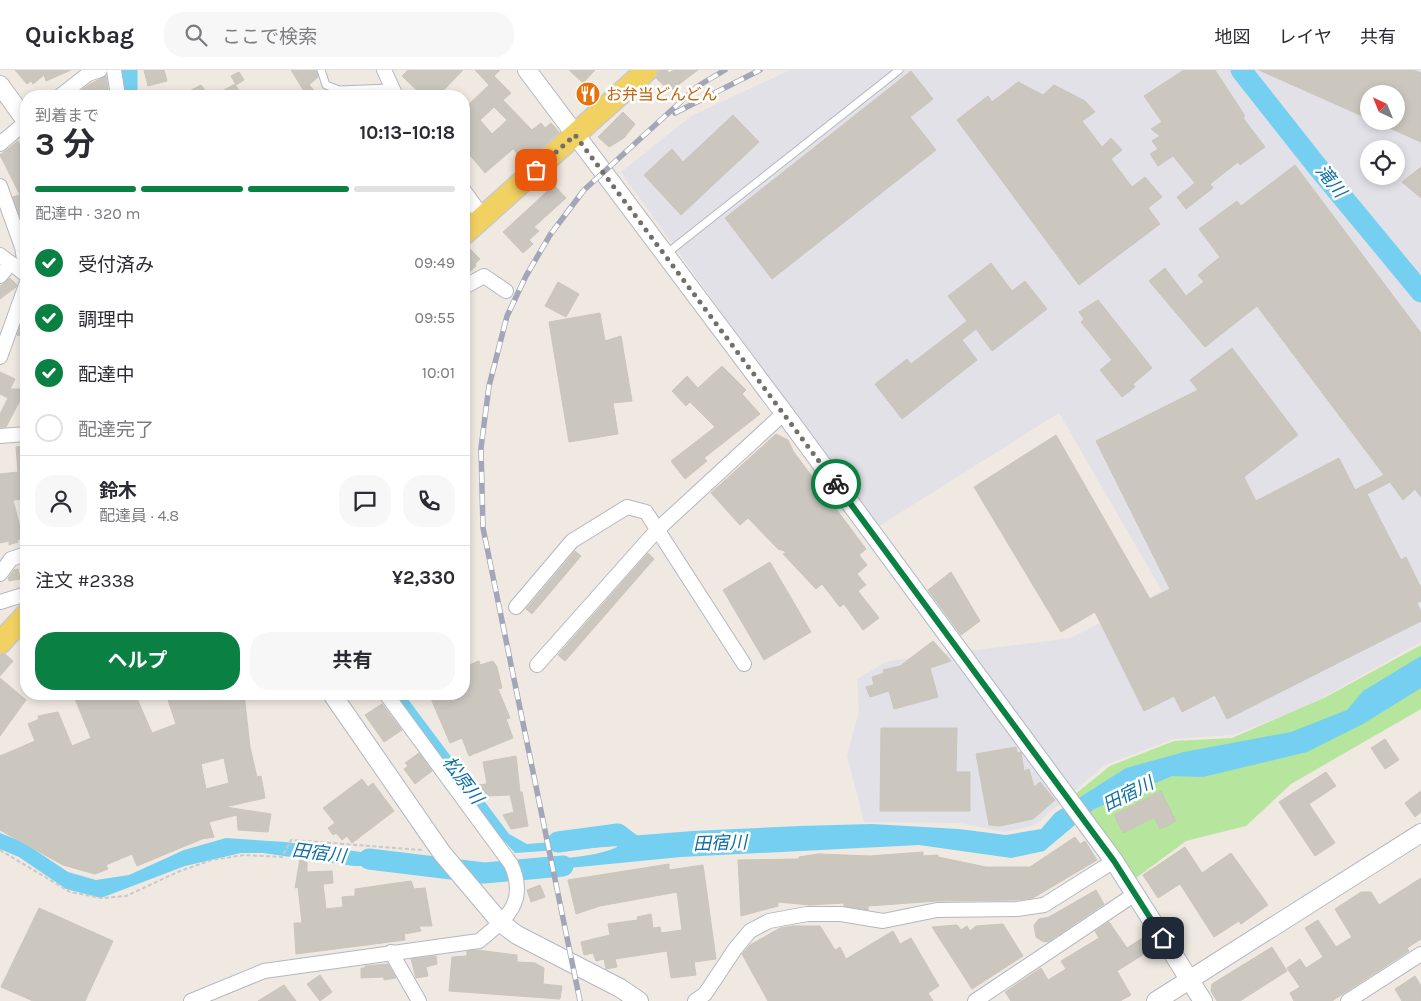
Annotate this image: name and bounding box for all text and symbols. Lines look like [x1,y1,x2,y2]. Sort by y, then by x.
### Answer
search box [164,12,514,57]
text: Quickbag [25,21,134,49]
icon: search [182,21,210,49]
text: ここで検索 [222,26,317,48]
text: 地図 [1215,26,1251,48]
text: レイヤ [1279,26,1332,48]
text: 共有 [1360,26,1396,48]
restaurant icon: お弁当どんどん [575,81,601,107]
place label: お弁当どんどん [606,85,718,104]
north arrow [1360,85,1405,130]
map controls [1360,85,1405,185]
text: 到着まで [35,106,99,125]
text: 10:13–10:18 [360,122,455,144]
text: 3 分 [35,126,95,163]
button: locate [1360,140,1405,185]
pin [515,149,557,191]
icon: bag [522,156,550,184]
water label: 滝川 [1311,160,1352,203]
text: 配達中 · 320 m [35,204,140,223]
icon: check [35,249,63,277]
text: 09:49 [414,253,455,272]
text: 受付済み [78,254,154,276]
icon: check [35,304,63,332]
text: 09:55 [414,308,455,327]
text: 調理中 [78,309,135,331]
icon: check [35,359,63,387]
text: 10:01 [422,363,455,382]
text: 配達中 [78,364,135,386]
text: 配達完了 [78,419,154,441]
courier [811,459,861,509]
icon: bike [822,470,850,498]
button: person [35,475,87,527]
button: chat [339,475,391,527]
button: phone [403,475,455,527]
text: 鈴木 [99,480,137,502]
text: 配達員 · 4.8 [99,506,179,525]
text: ¥2,330 [392,567,455,589]
text: 注文 #2338 [35,570,135,592]
button: ヘルプ [35,632,240,690]
button: 共有 [250,632,455,690]
water label: 松原川 [438,752,489,810]
water label: 田宿川 [1099,771,1159,816]
water label: 田宿川 [693,831,749,855]
water label: 田宿川 [291,839,349,867]
pin [1142,917,1184,959]
icon: home [1149,924,1177,952]

